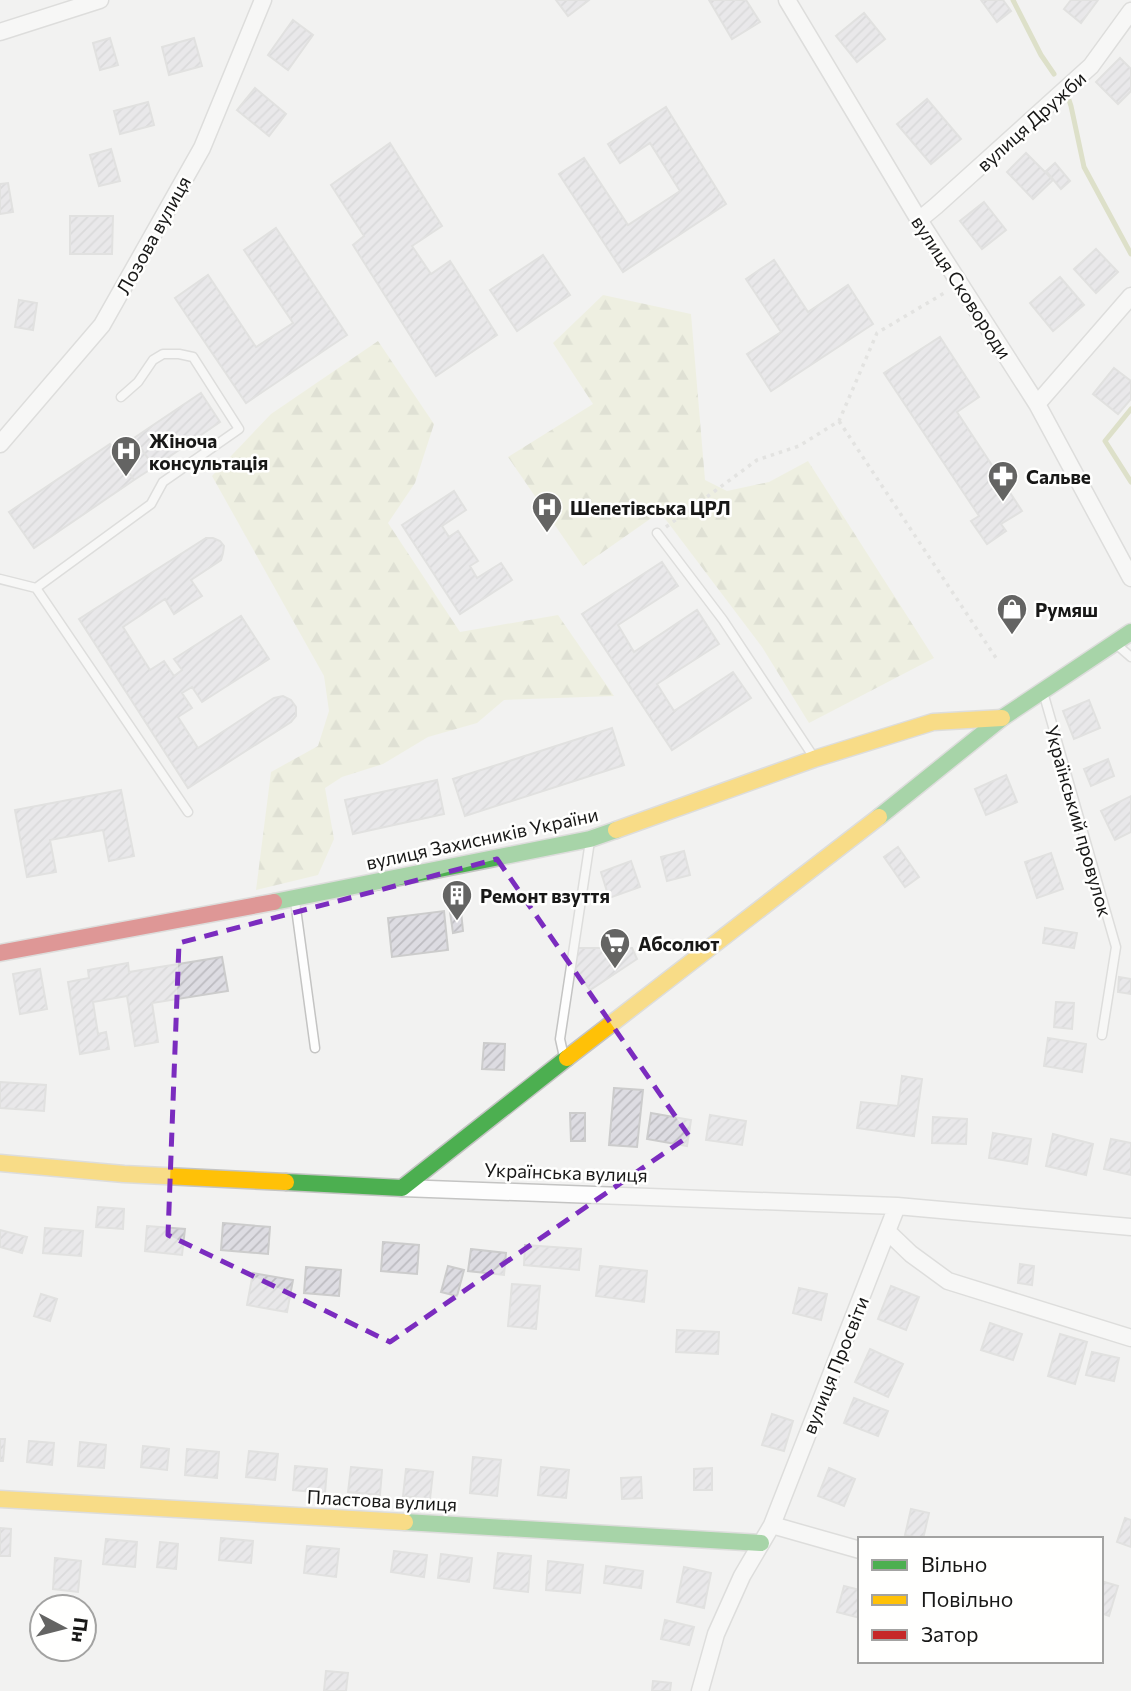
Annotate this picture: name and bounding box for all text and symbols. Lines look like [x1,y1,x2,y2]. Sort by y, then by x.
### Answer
street label: вулиця Дружби [972,66,1090,176]
street label: Лозова вулиця [111,172,195,298]
street label: вулиця Сковороди [907,211,1017,363]
place label: Жіноча консультація [149,429,268,474]
hospital icon: Жіноча консультація [109,434,143,478]
pharmacy icon: Сальве [986,459,1020,503]
place label: Сальве [1026,465,1091,488]
hospital icon: Шепетівська ЦРЛ [530,490,564,534]
place label: Шепетівська ЦРЛ [570,496,731,519]
shop icon: Румяш [995,592,1029,636]
place label: Румяш [1035,598,1098,621]
street label: Український провулок [1041,723,1117,919]
street label: вулиця Захисників України [364,802,600,874]
building icon: Ремонт взуття [440,878,474,922]
place label: Ремонт взуття [480,884,610,907]
supermarket icon: Абсолют [598,926,632,970]
place label: Абсолют [638,932,719,955]
street label: Українська вулиця [484,1158,648,1186]
street label: вулиця Просвіти [797,1293,873,1437]
street label: Пластова вулиця [306,1485,458,1515]
legend [858,1537,1103,1663]
text: Вільно [921,1551,987,1576]
text: Повільно [921,1586,1013,1611]
north arrow [28,1593,98,1663]
text: Пн [67,1616,93,1644]
text: Затор [921,1621,978,1646]

